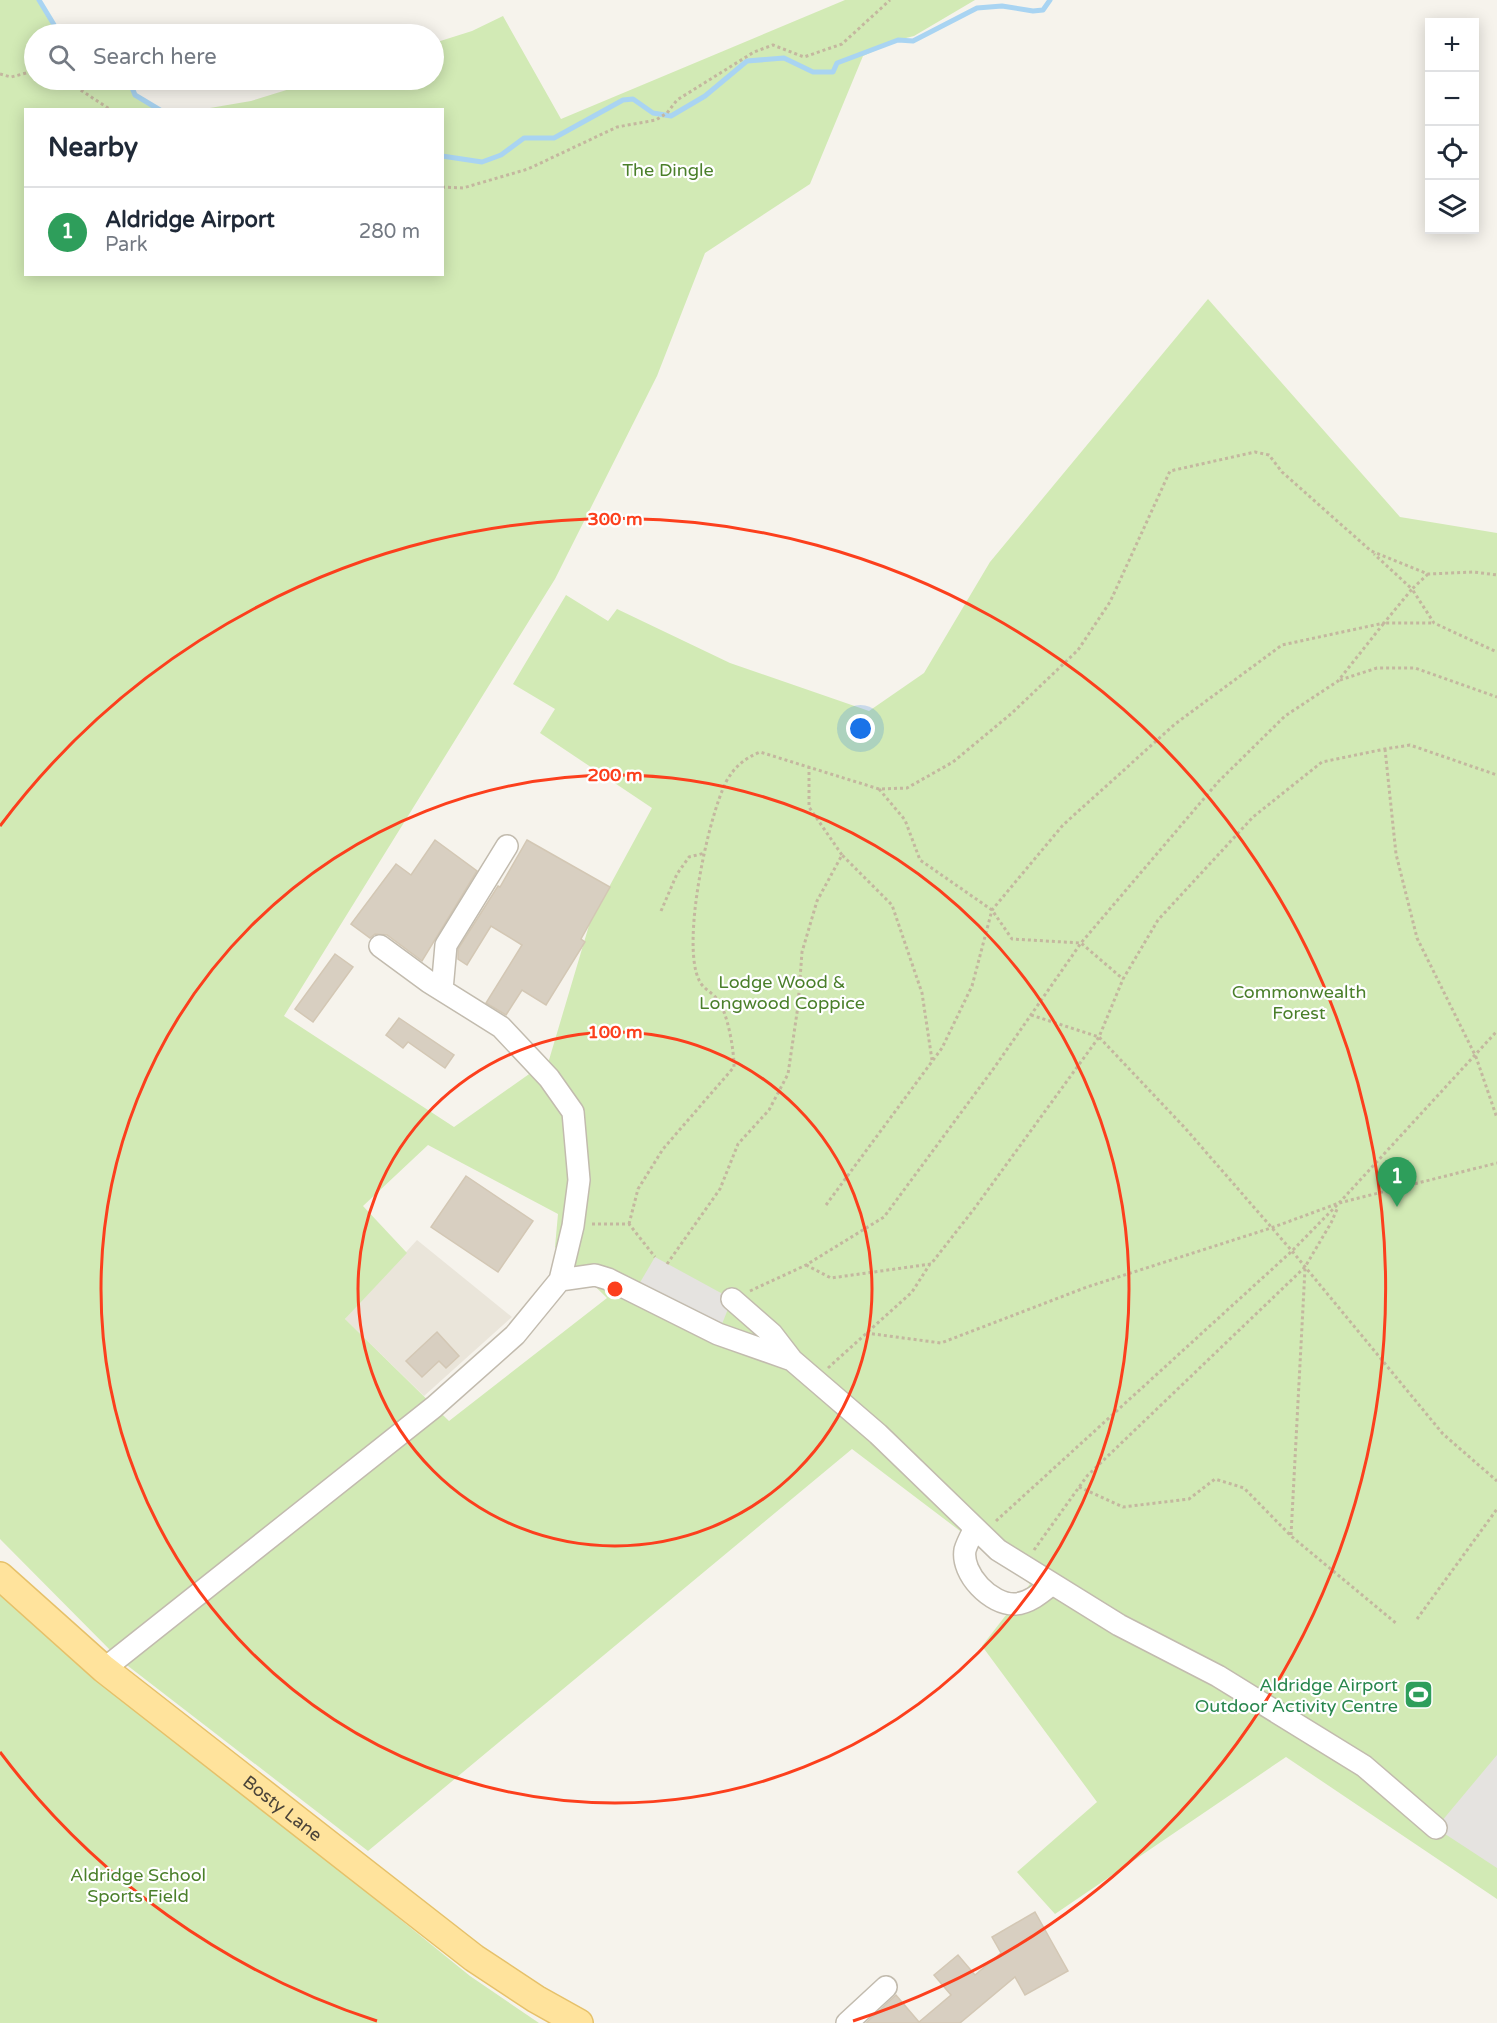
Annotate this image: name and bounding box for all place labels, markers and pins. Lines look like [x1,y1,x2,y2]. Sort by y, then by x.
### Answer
pin: 1 [1378,1158,1416,1207]
centre of rings [605,1279,625,1299]
place label: Aldridge Airport Outdoor Activity Centre [1195,1674,1398,1717]
sports icon: Aldridge Airport Outdoor Activity Centre [1403,1679,1435,1711]

